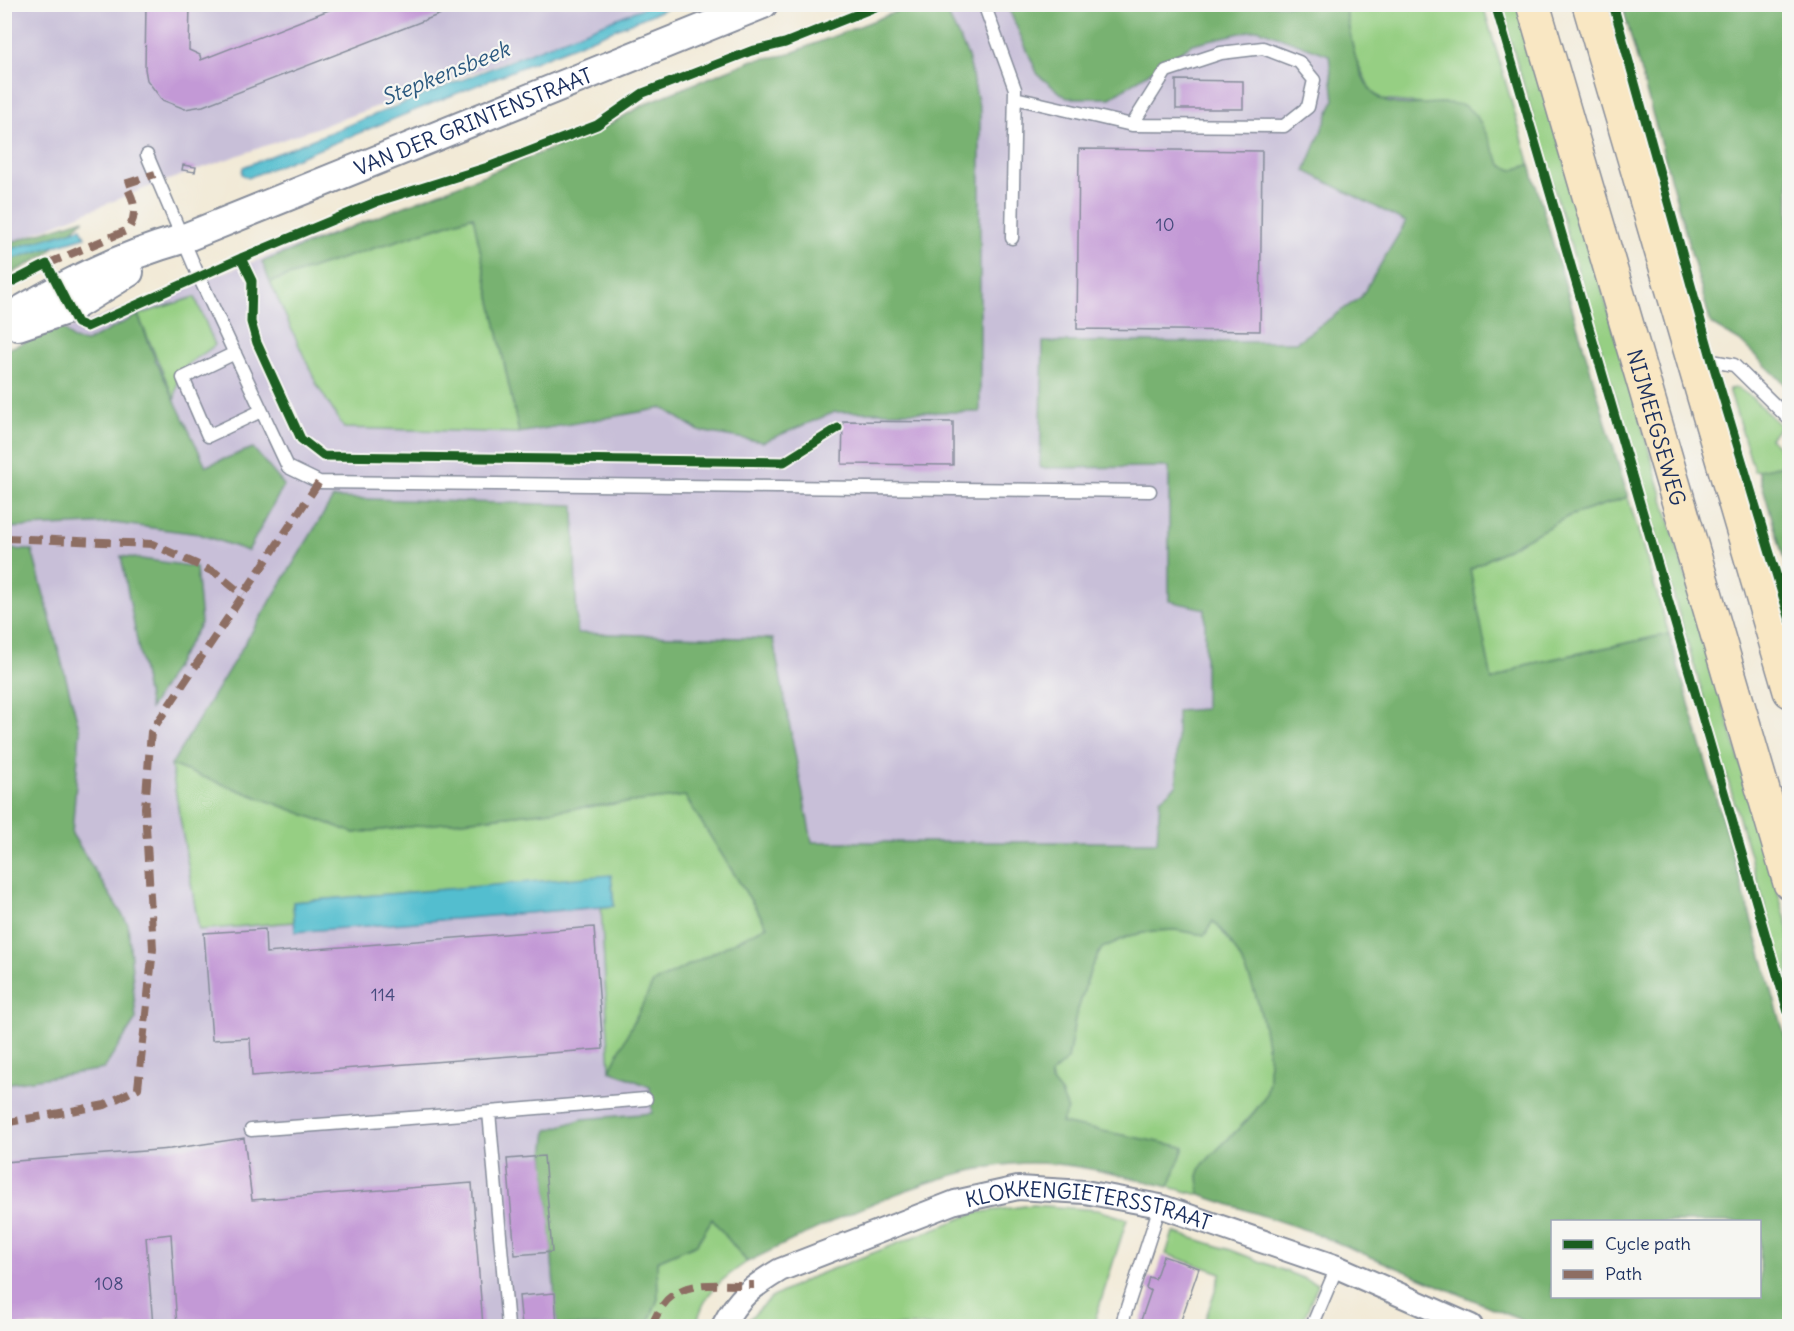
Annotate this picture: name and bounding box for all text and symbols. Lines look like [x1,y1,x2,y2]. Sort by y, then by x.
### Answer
water label: Stepkensbeek [377,34,515,111]
street label: VAN DER GRINTENSTRAAT [350,61,596,181]
house number: 10 [1156,213,1175,236]
street label: NIJMEEGSEWEG [1621,346,1692,509]
house number: 114 [371,983,395,1006]
street label: KLOKKENGIETERSSTRAAT [962,1174,1215,1236]
legend [1551,1220,1761,1298]
text: Cycle path [1605,1232,1691,1255]
text: Path [1605,1262,1642,1285]
house number: 108 [94,1272,124,1295]

